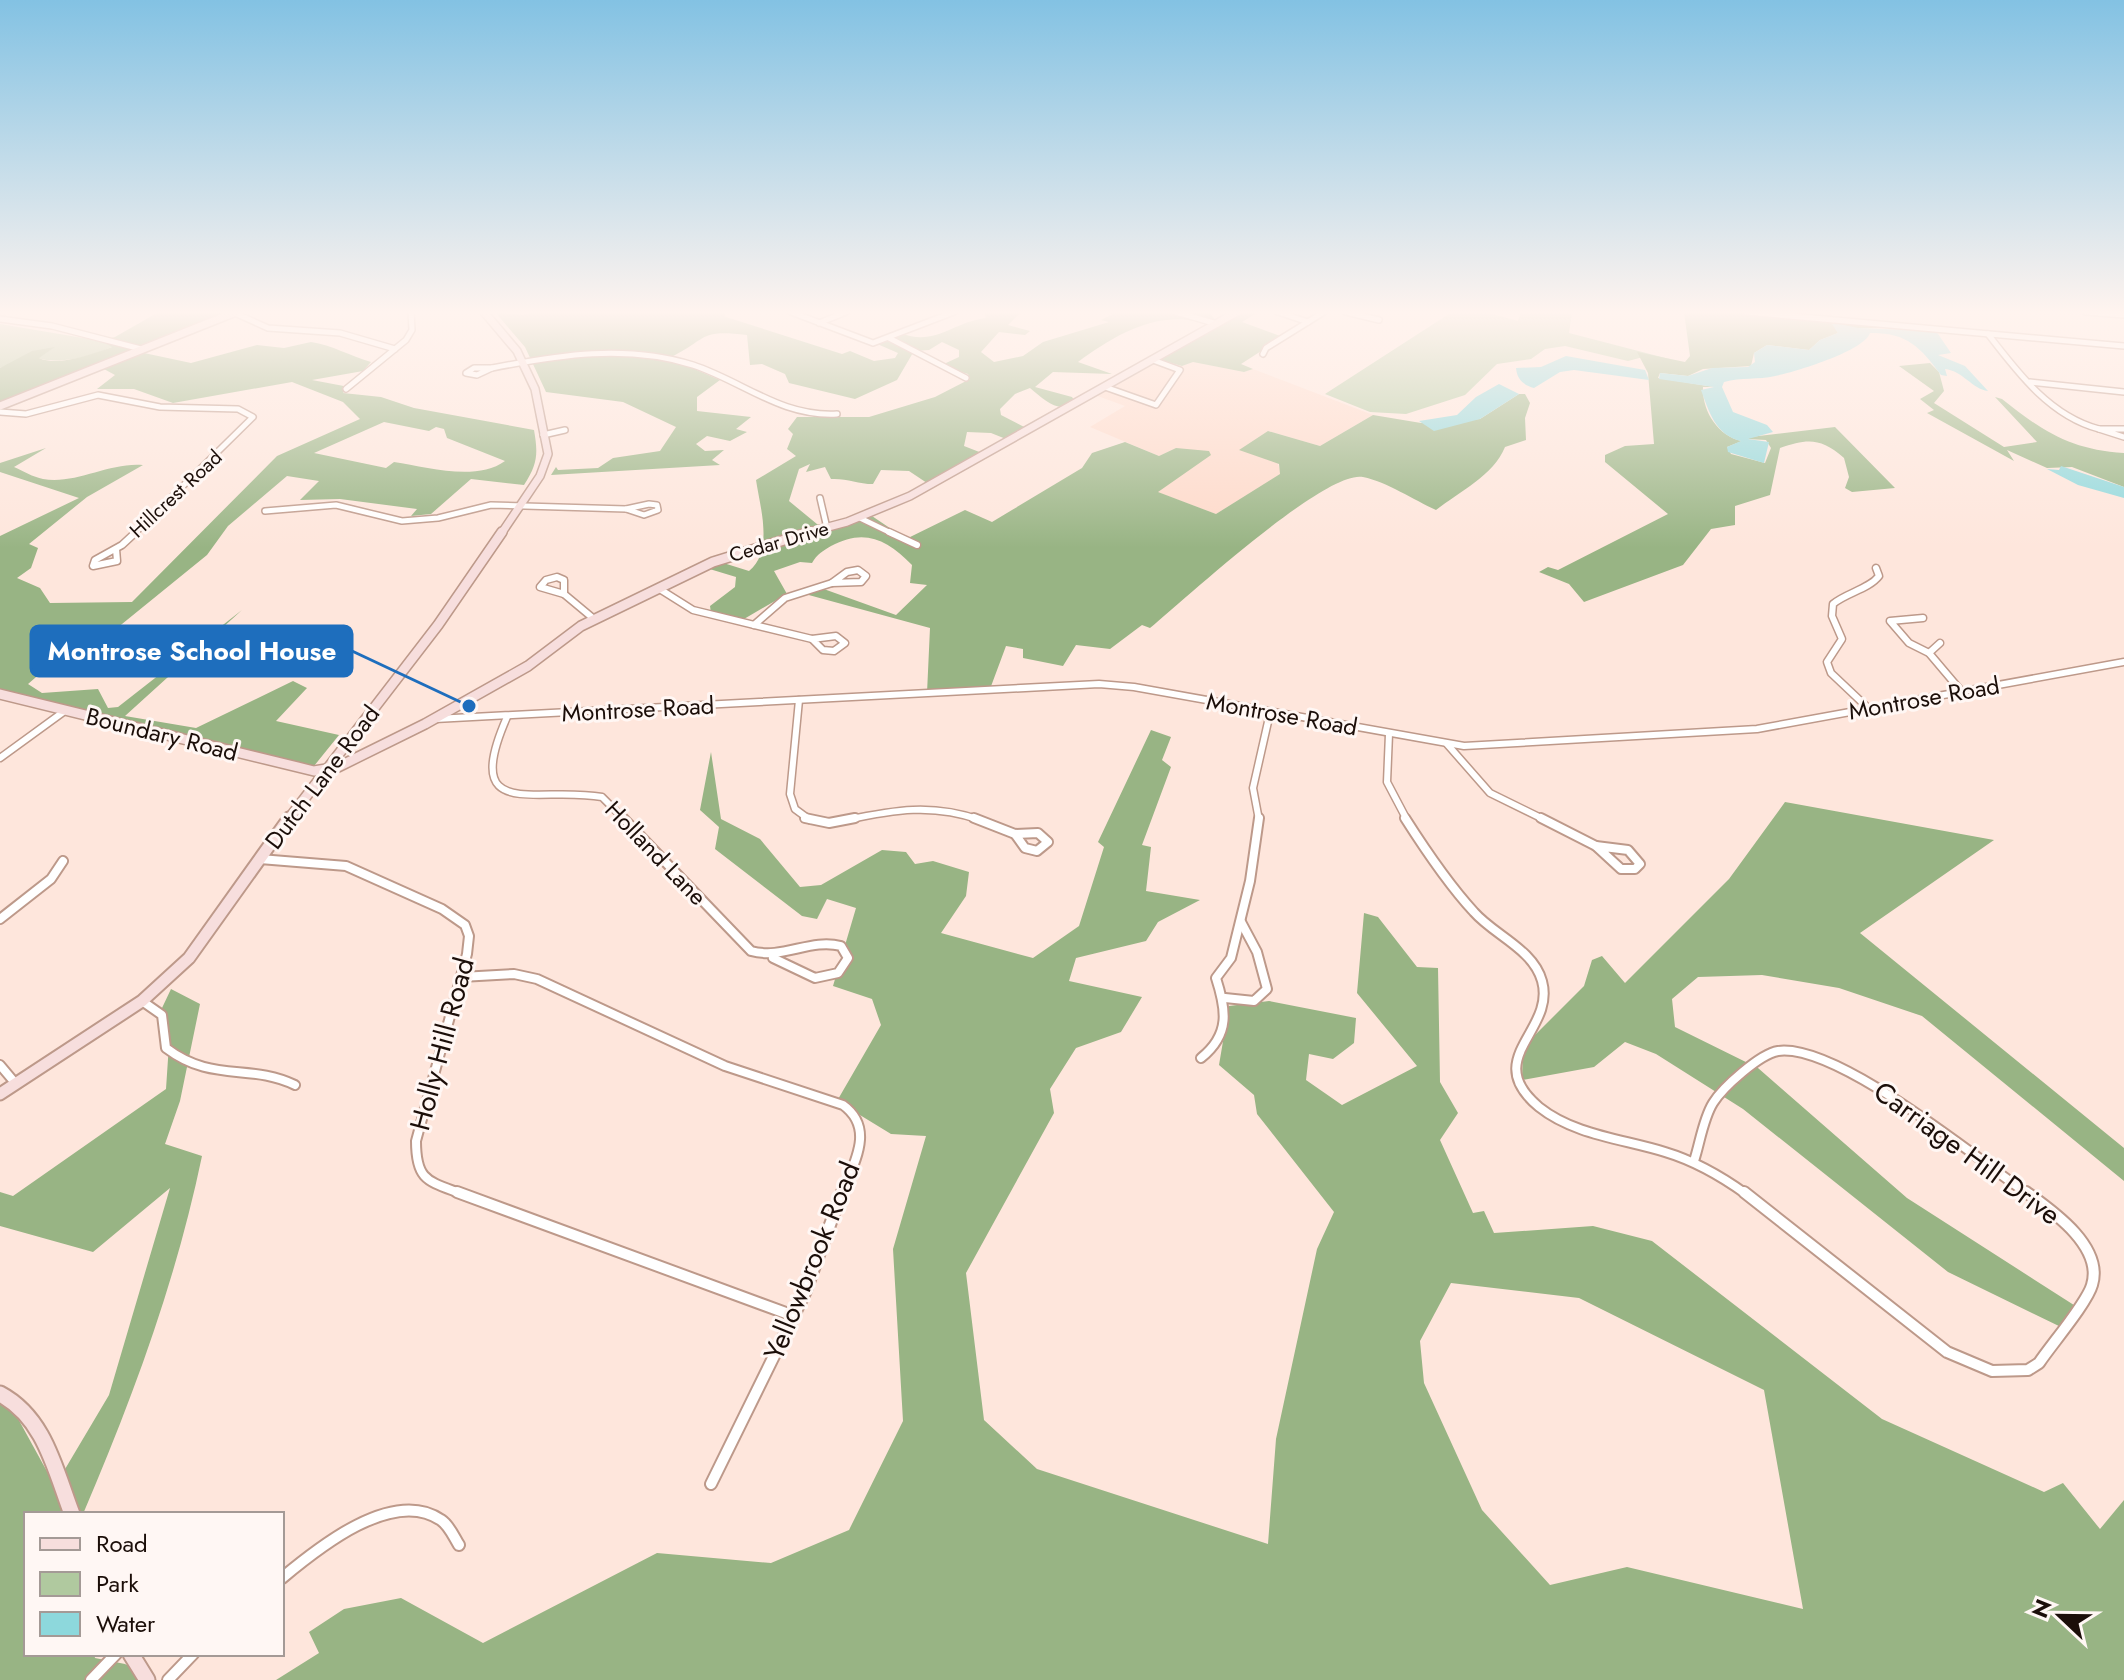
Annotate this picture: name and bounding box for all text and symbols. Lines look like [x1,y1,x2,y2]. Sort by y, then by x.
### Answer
street label: Hillcrest Road [123,443,229,545]
street label: Cedar Drive [726,514,832,570]
callout: Montrose School House [31,626,352,676]
text: Montrose School House [48,632,336,670]
street label: Montrose Road [1846,667,2002,729]
street label: Montrose Road [1204,683,1360,745]
street label: Montrose Road [561,688,715,730]
street label: Boundary Road [82,698,242,770]
street label: Dutch Lane Road [256,698,388,856]
street label: Holland Lane [597,793,715,913]
street label: Holly Hill Road [399,953,485,1135]
street label: Carriage Hill Drive [1865,1071,2069,1235]
street label: Yellowbrook Road [753,1156,871,1366]
legend [24,1512,284,1656]
text: Road [96,1526,148,1561]
text: Park [96,1566,139,1601]
north arrow [2020,1576,2100,1656]
text: N [2023,1594,2060,1623]
text: Water [96,1606,156,1641]

